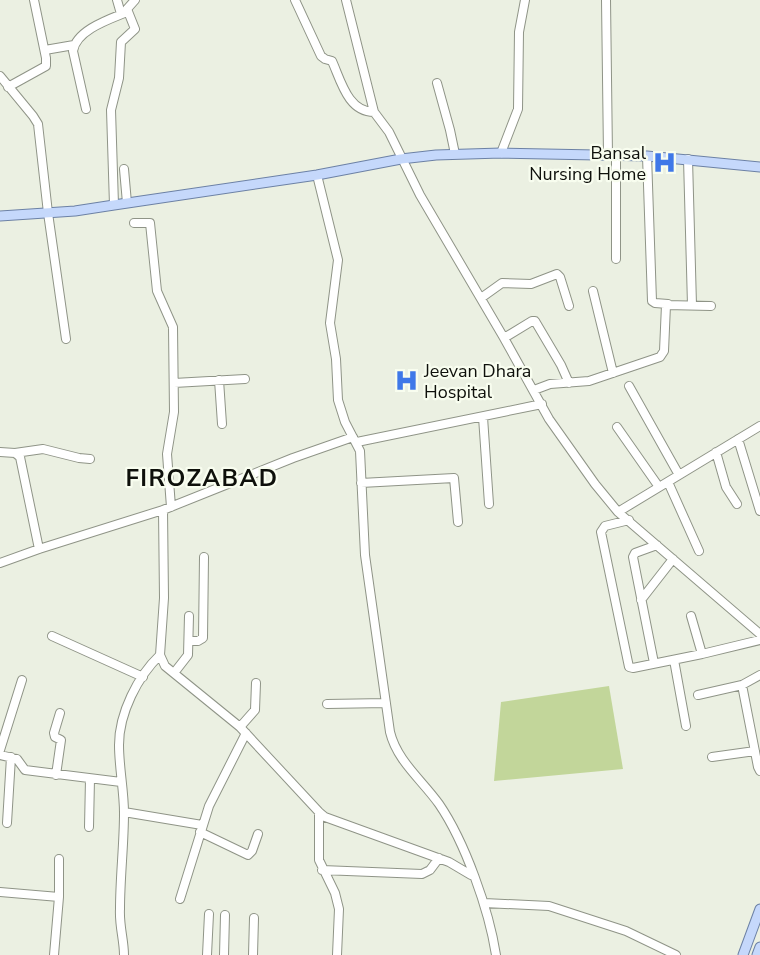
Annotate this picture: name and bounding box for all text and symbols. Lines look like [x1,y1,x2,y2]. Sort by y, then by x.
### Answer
place label: Bansal Nursing Home [529,141,647,186]
hospital icon: Bansal Nursing Home [651,150,677,176]
place label: Jeevan Dhara Hospital [423,359,531,404]
hospital icon: Jeevan Dhara Hospital [393,368,419,394]
district label: FIROZABAD [125,462,279,494]

